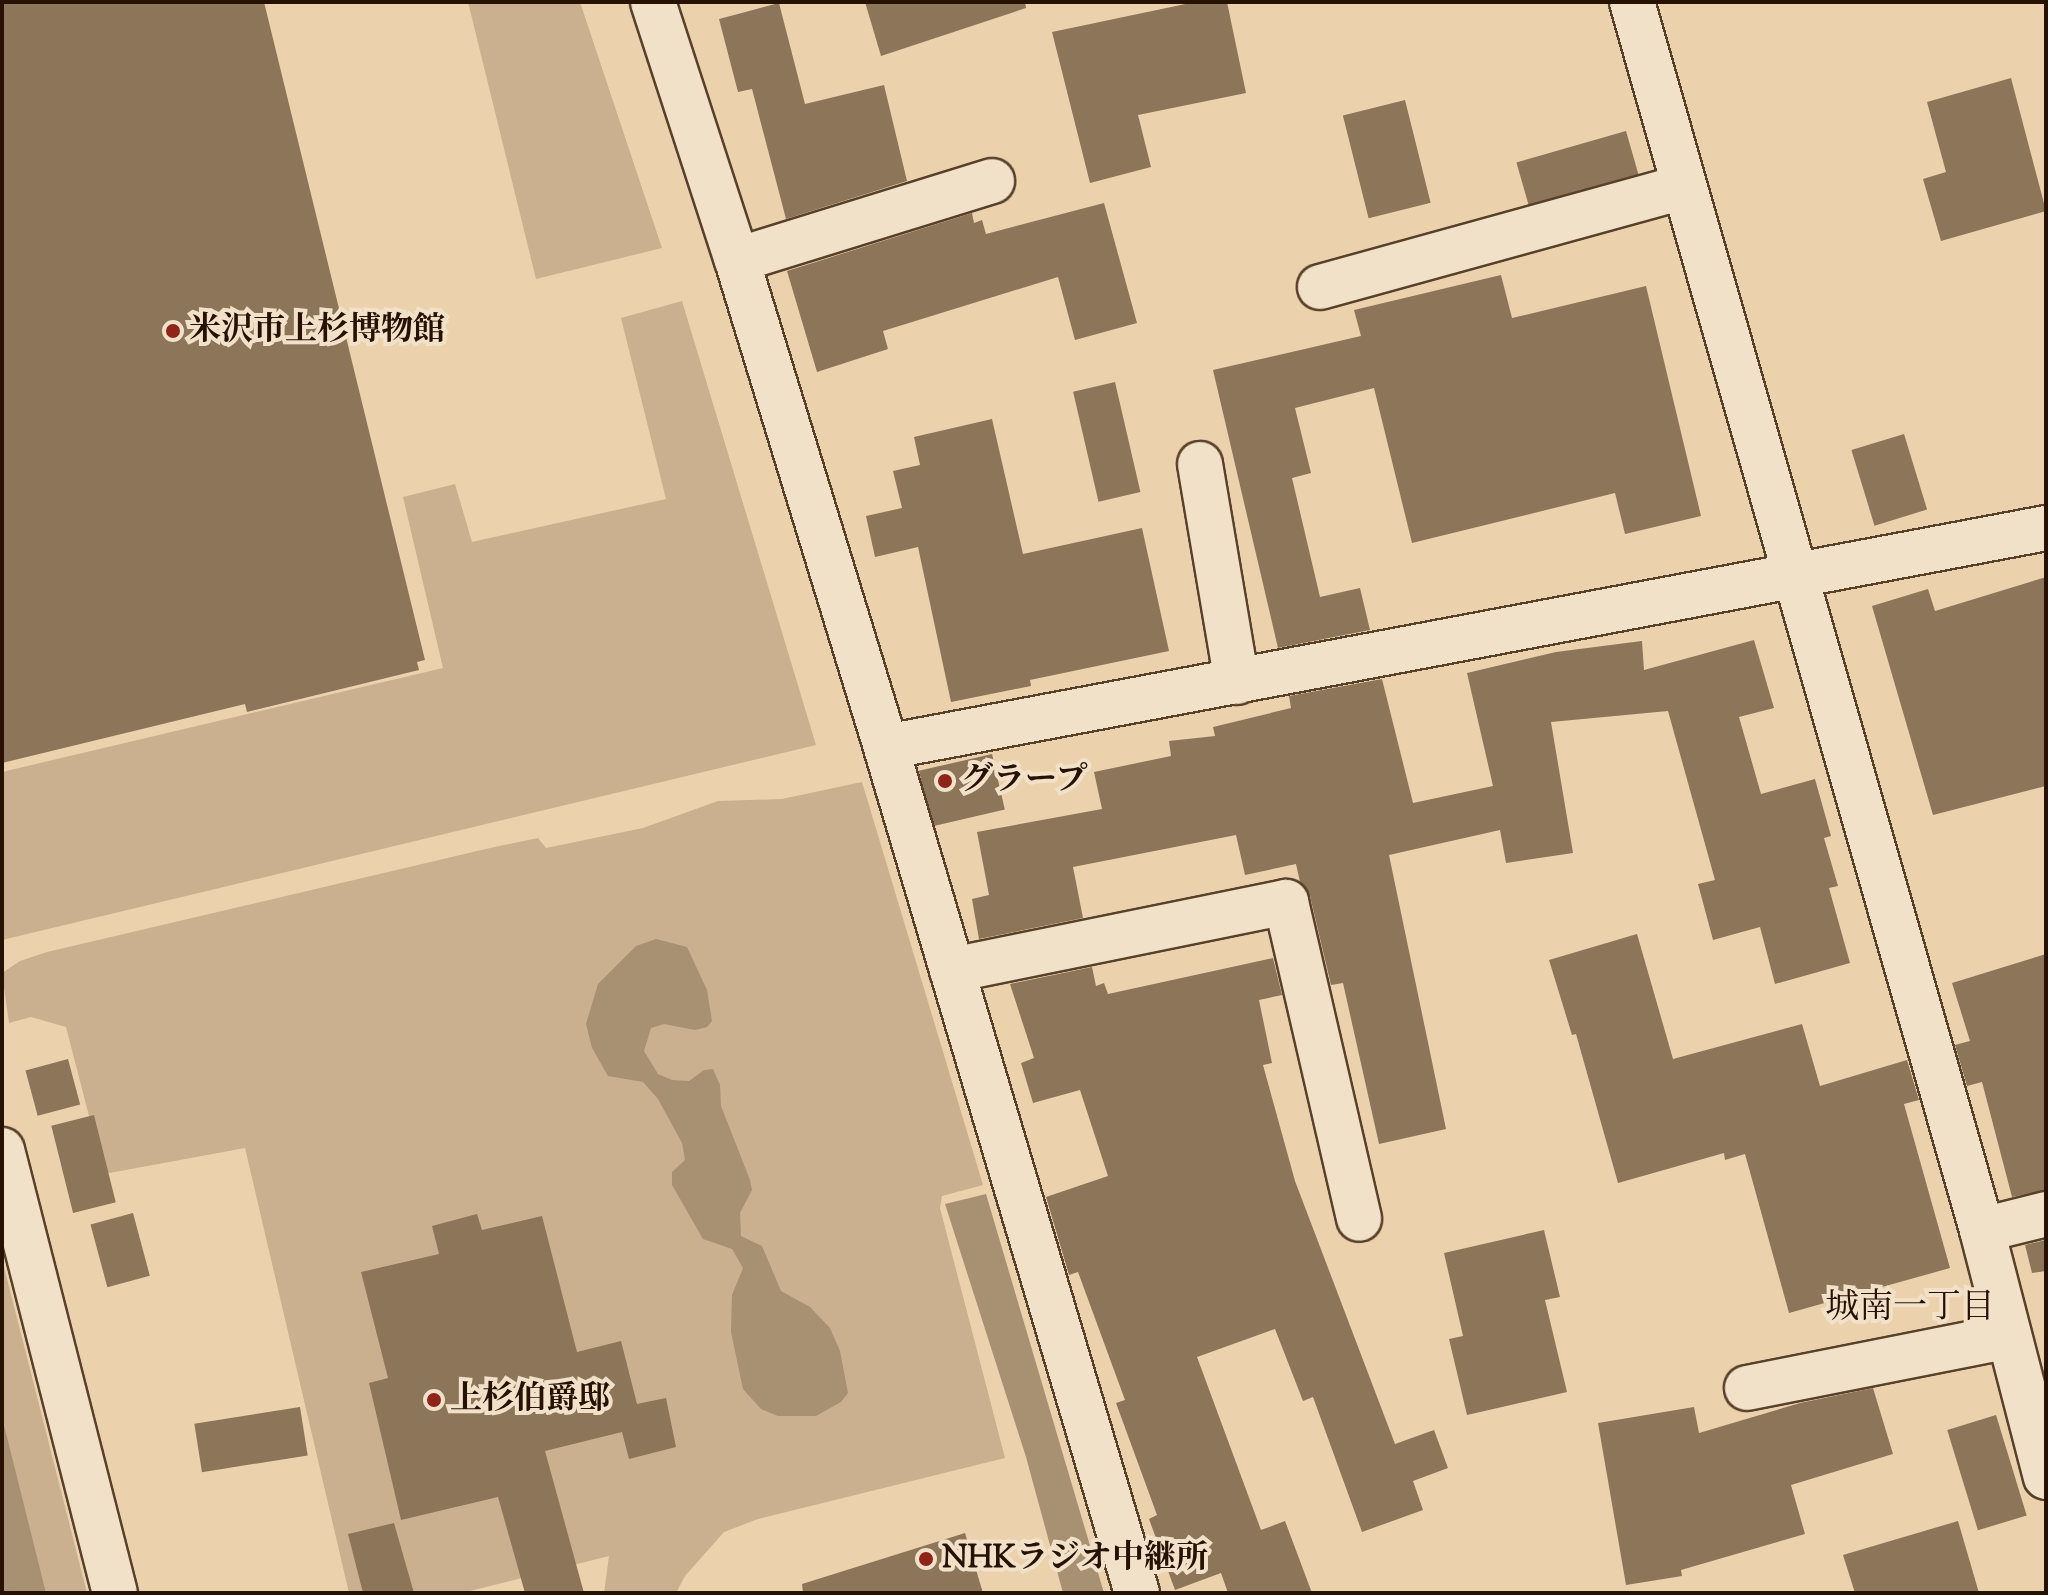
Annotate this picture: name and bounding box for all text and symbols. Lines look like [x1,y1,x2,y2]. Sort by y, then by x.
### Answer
place label: 米沢市上杉博物館 [189,312,445,350]
marker: 米沢市上杉博物館 [164,322,182,340]
place label: グラープ [961,762,1089,800]
marker: グラープ [936,772,954,790]
district label: 城南一丁目 [1825,1289,1995,1329]
place label: 上杉伯爵邸 [450,1381,610,1419]
marker: 上杉伯爵邸 [425,1391,443,1409]
place label: NHKラジオ中継所 [942,1540,1208,1578]
marker: NHKラジオ中継所 [917,1550,935,1568]

